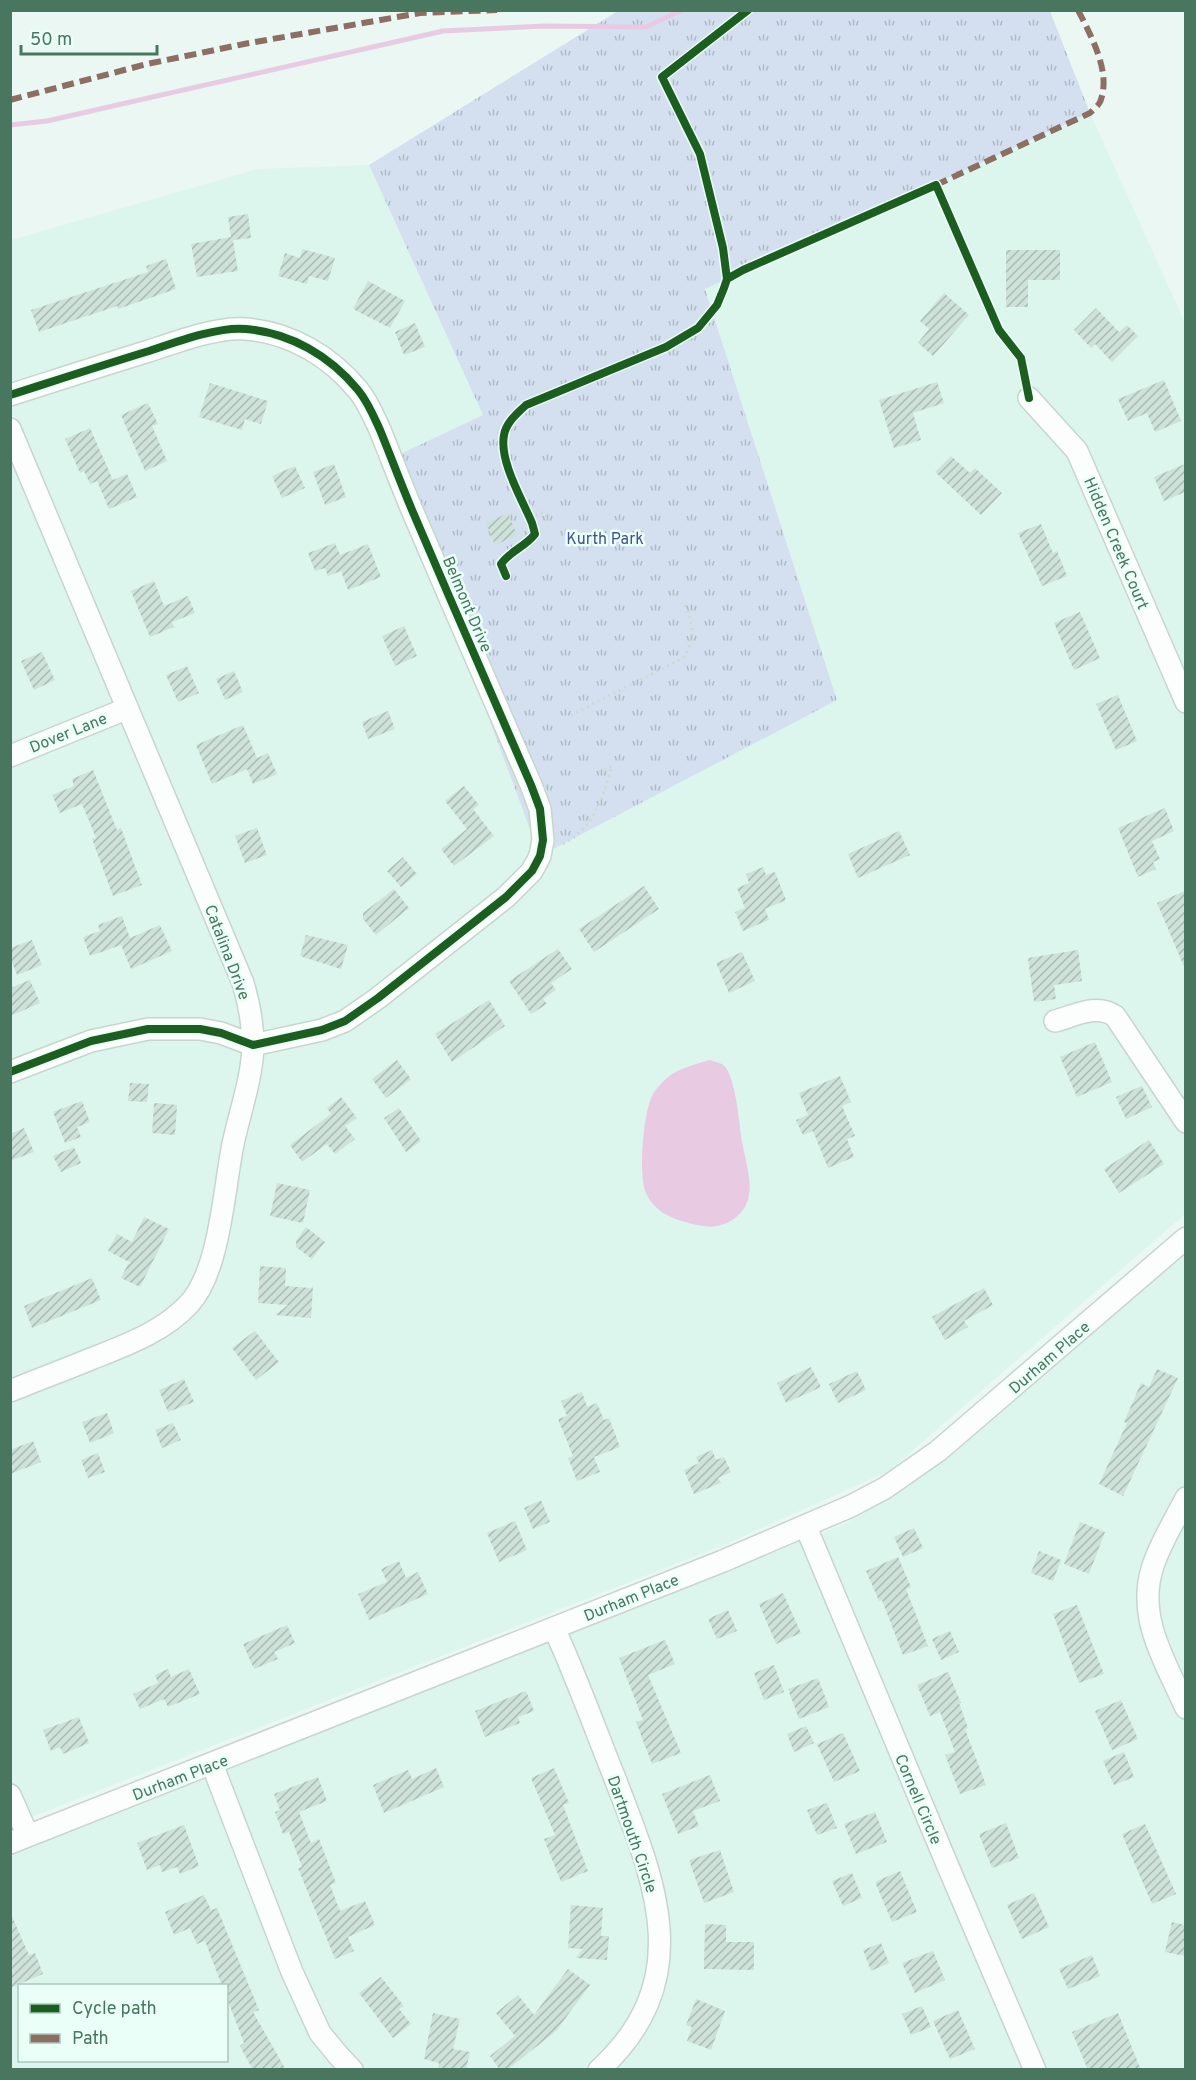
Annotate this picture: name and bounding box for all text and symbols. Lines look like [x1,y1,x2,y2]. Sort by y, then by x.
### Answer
scale bar [21,18,158,56]
text: 50 m [30,29,72,52]
street label: Hidden Creek Court [1078,475,1152,613]
park label: Kurth Park [566,530,644,550]
street label: Belmont Drive [437,554,495,656]
street label: Dover Lane [27,709,110,758]
street label: Catalina Drive [199,902,253,1003]
street label: Durham Place [1006,1318,1095,1399]
street label: Durham Place [581,1571,682,1627]
street label: Durham Place [130,1751,231,1806]
street label: Cornell Circle [889,1751,945,1848]
street label: Dartmouth Circle [602,1774,660,1896]
legend [18,1984,228,2062]
text: Cycle path [72,1998,157,2021]
text: Path [72,2028,109,2051]

